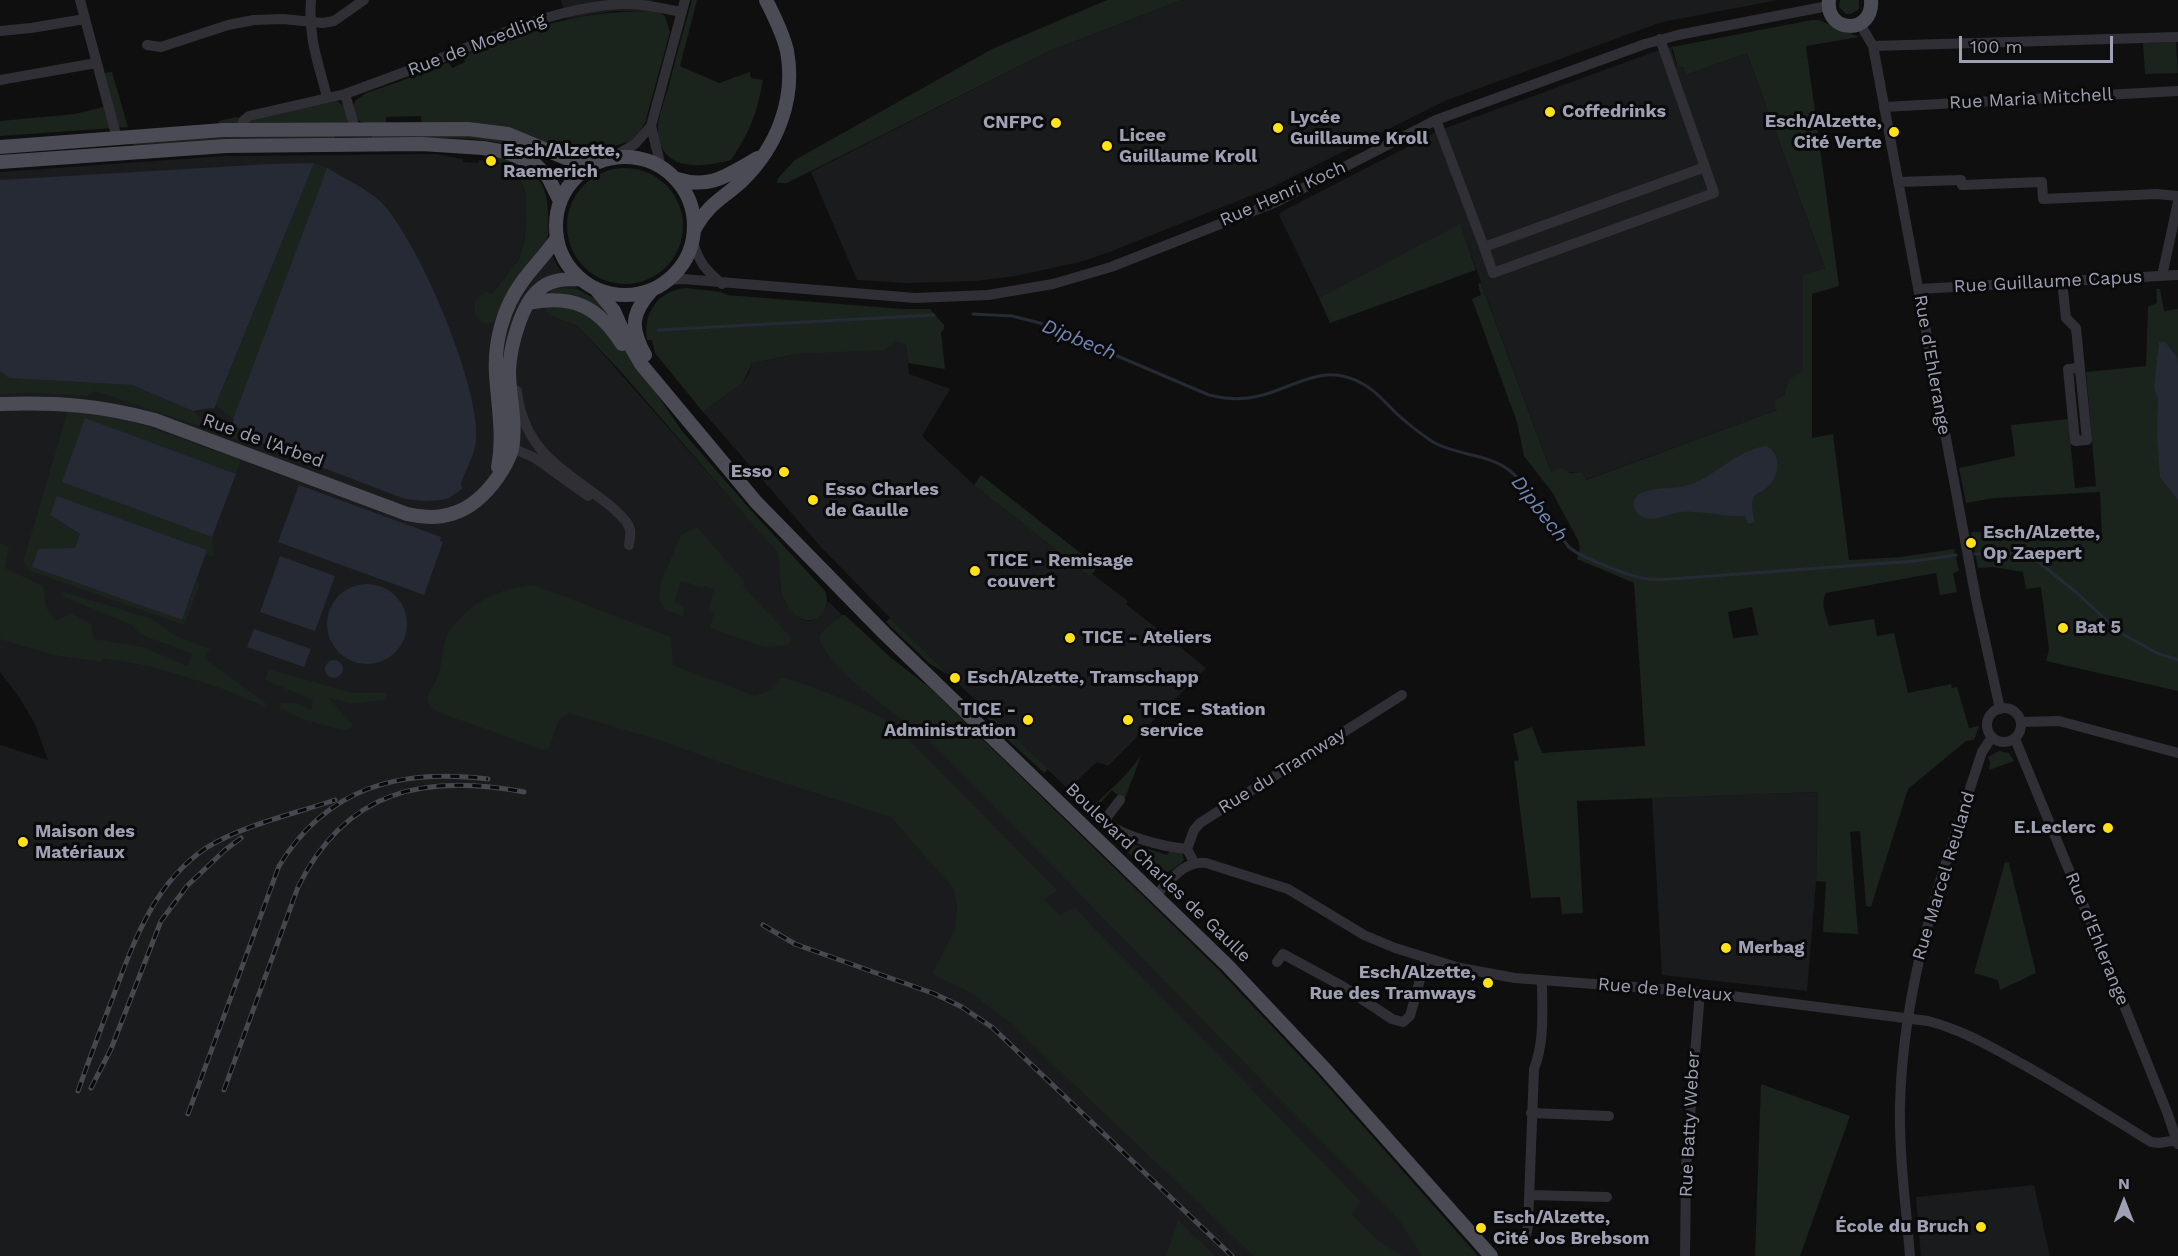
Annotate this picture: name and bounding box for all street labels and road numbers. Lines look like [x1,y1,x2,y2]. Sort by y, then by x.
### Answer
street label: Rue de Moedling [405,9,549,81]
street label: Rue Maria Mitchell [1949,84,2113,114]
street label: Rue Henri Koch [1217,157,1349,231]
street label: Rue Guillaume Capus [1953,266,2143,298]
street label: Rue d'Ehlerange [1909,293,1955,437]
street label: Rue de l'Arbed [200,409,326,473]
street label: Rue du Tramway [1215,723,1349,819]
street label: Boulevard Charles de Gaulle [1061,779,1255,967]
street label: Rue Marcel Reuland [1908,789,1980,963]
street label: Rue d'Ehlerange [2060,869,2134,1009]
street label: Rue de Belvaux [1597,973,1733,1007]
street label: Rue Batty Weber [1675,1050,1705,1198]

